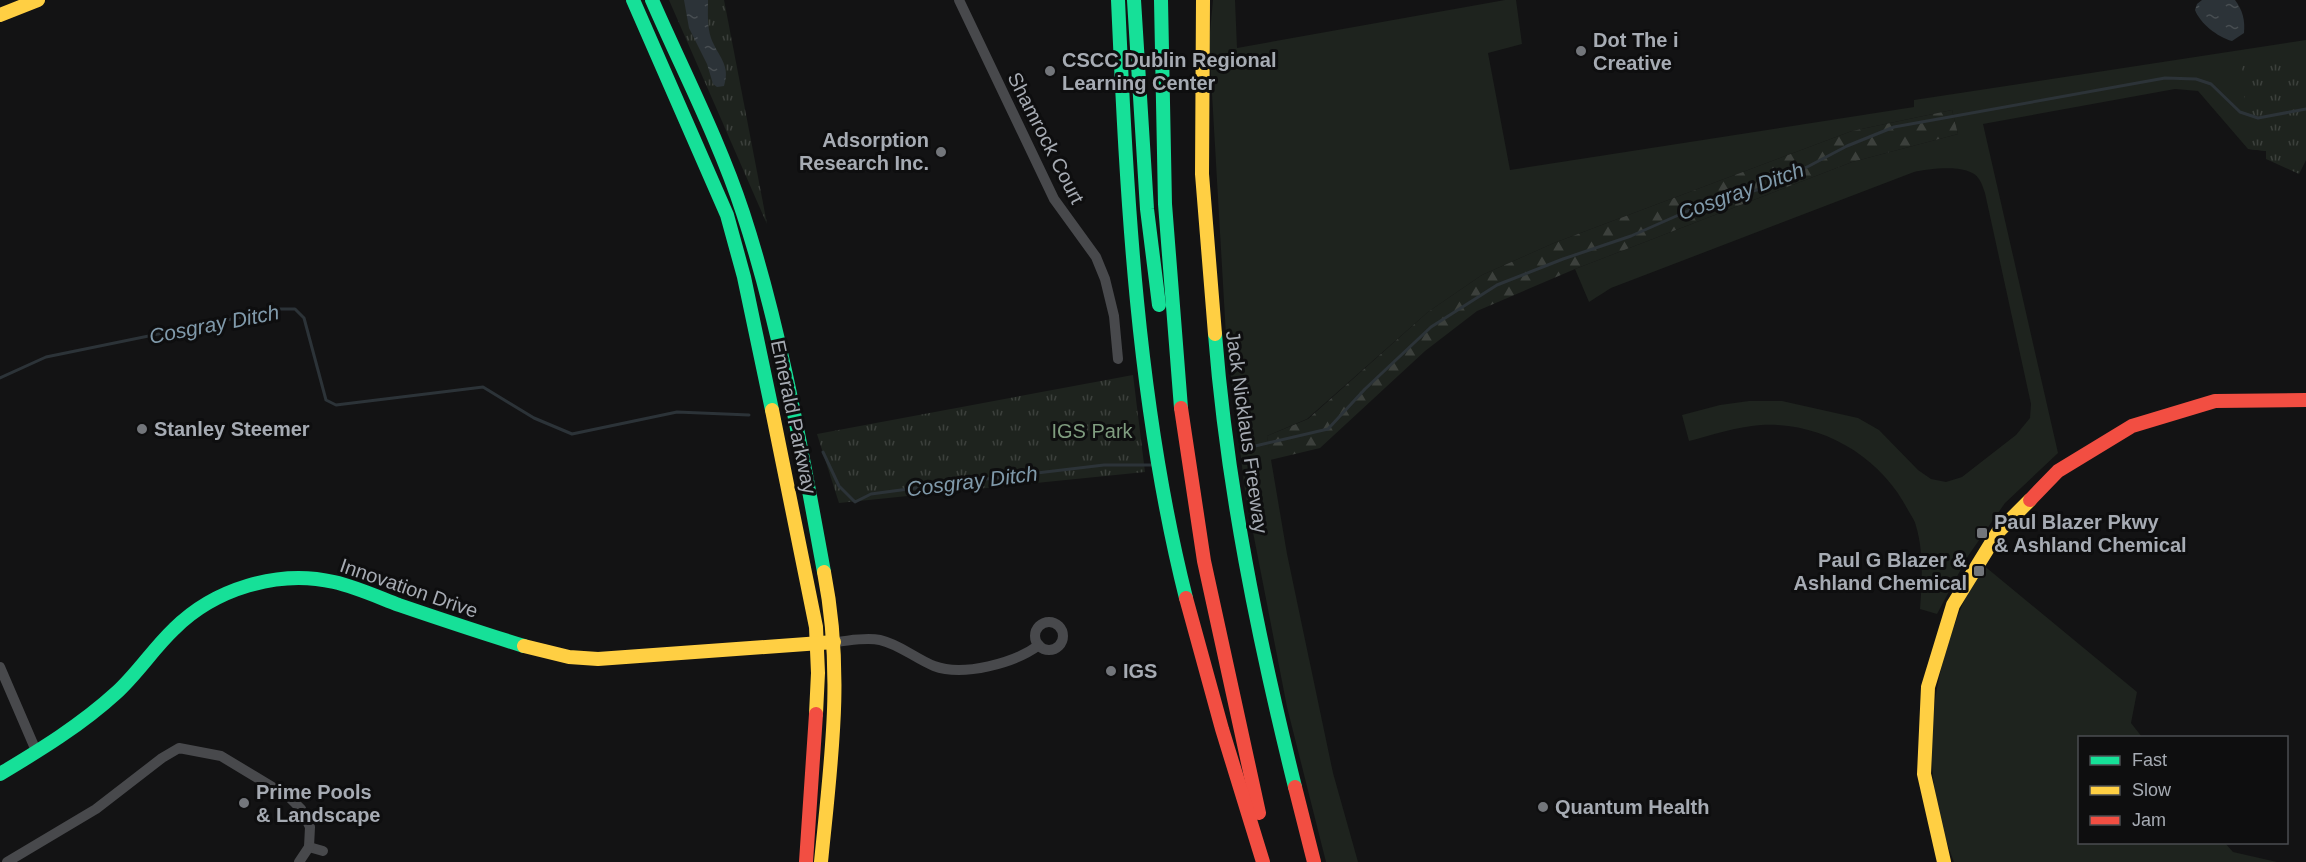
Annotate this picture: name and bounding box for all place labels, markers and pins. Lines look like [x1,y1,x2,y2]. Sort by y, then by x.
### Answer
place label: Dot The i Creative [1593,29,1679,74]
marker: Dot The i Creative [1574,44,1588,58]
place label: CSCC Dublin Regional Learning Center [1062,49,1276,94]
marker: CSCC Dublin Regional Learning Center [1043,64,1057,78]
place label: Adsorption Research Inc. [799,129,929,174]
marker: Adsorption Research Inc. [934,145,948,159]
place label: Stanley Steemer [154,418,310,440]
marker: Stanley Steemer [135,422,149,436]
place label: Paul Blazer Pkwy & Ashland Chemical [1994,511,2187,556]
marker: Paul Blazer Pkwy & Ashland Chemical [1975,526,1989,540]
place label: Paul G Blazer & Ashland Chemical [1794,549,1967,594]
marker: Paul G Blazer & Ashland Chemical [1972,564,1986,578]
place label: IGS [1123,660,1157,682]
marker: IGS [1104,664,1118,678]
place label: Prime Pools & Landscape [256,781,380,826]
marker: Prime Pools & Landscape [237,796,251,810]
place label: Quantum Health [1555,796,1709,818]
marker: Quantum Health [1536,800,1550,814]

